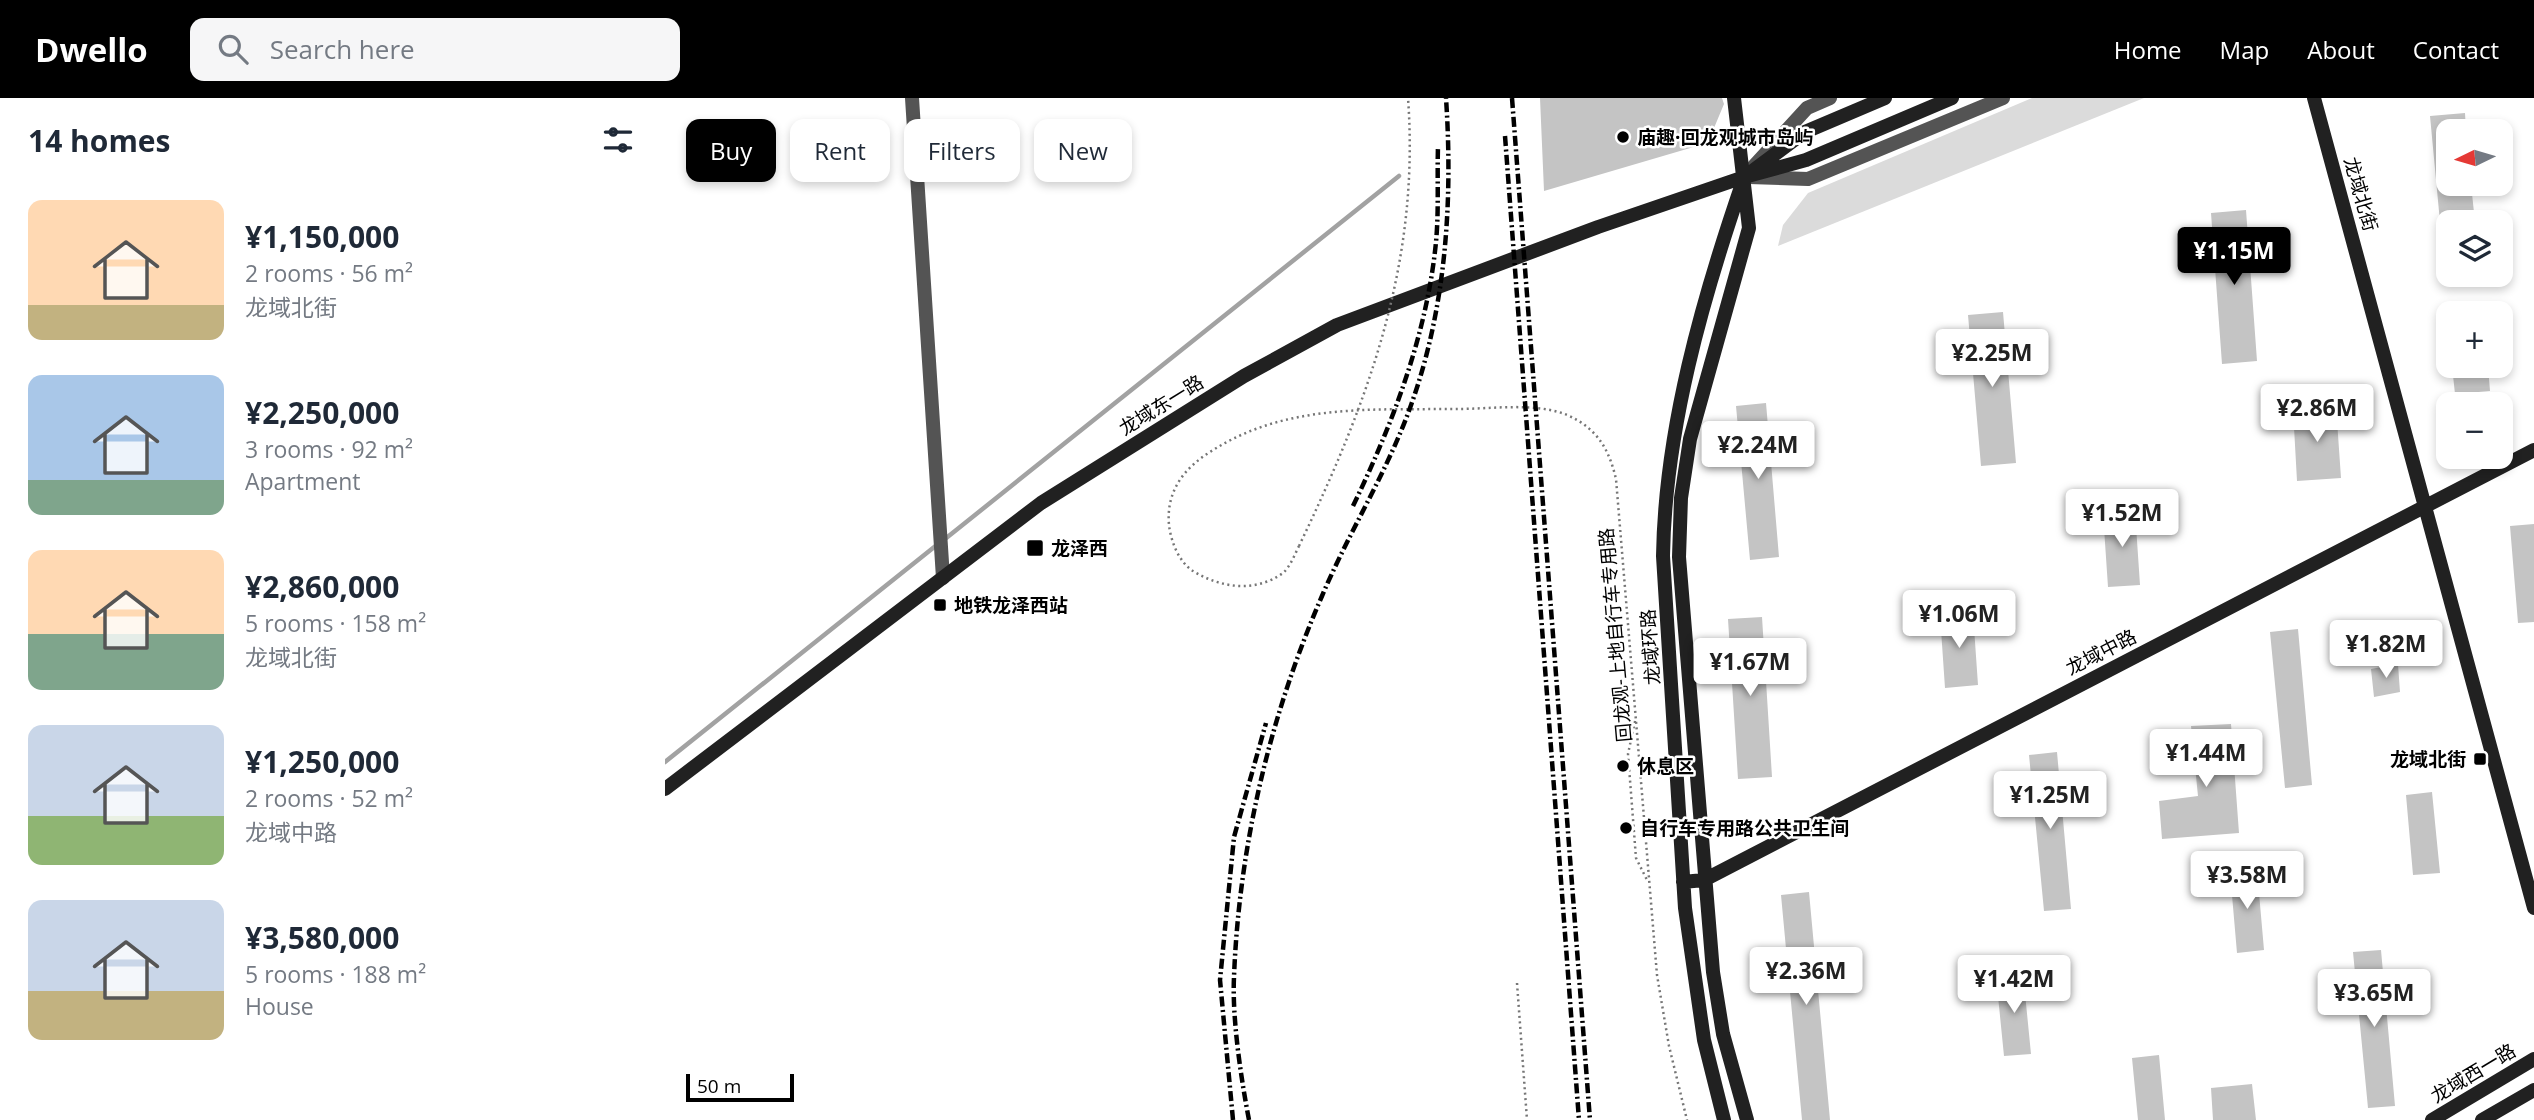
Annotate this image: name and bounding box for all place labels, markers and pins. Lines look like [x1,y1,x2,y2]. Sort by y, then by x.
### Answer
place label: 庙趣·回龙观城市岛屿 [1637,124,1813,150]
marker: 庙趣·回龙观城市岛屿 [1615,129,1631,145]
pin: ¥1.15M [2177,228,2291,287]
pin: ¥2.25M [1935,330,2049,389]
pin: ¥2.86M [2260,384,2374,444]
pin: ¥2.24M [1701,422,1815,481]
pin: ¥1.52M [2065,490,2179,549]
place label: 龙泽西 [1051,535,1108,561]
marker: 龙泽西 [1025,538,1045,558]
pin: ¥1.06M [1902,590,2016,650]
place label: 地铁龙泽西站 [954,592,1068,618]
marker: 地铁龙泽西站 [932,597,948,613]
pin: ¥1.82M [2329,620,2443,680]
pin: ¥1.67M [1693,638,1807,698]
pin: ¥1.44M [2149,730,2263,789]
place label: 龙域北街 [2390,746,2466,772]
marker: 龙域北街 [2472,751,2488,767]
place label: 休息区 [1637,753,1694,779]
marker: 休息区 [1615,758,1631,774]
pin: ¥1.25M [1993,772,2107,831]
place label: 自行车专用路公共卫生间 [1640,815,1849,841]
marker: 自行车专用路公共卫生间 [1618,820,1634,836]
pin: ¥3.58M [2190,852,2304,911]
pin: ¥2.36M [1749,948,1863,1007]
pin: ¥1.42M [1957,956,2071,1015]
pin: ¥3.65M [2317,970,2431,1029]

